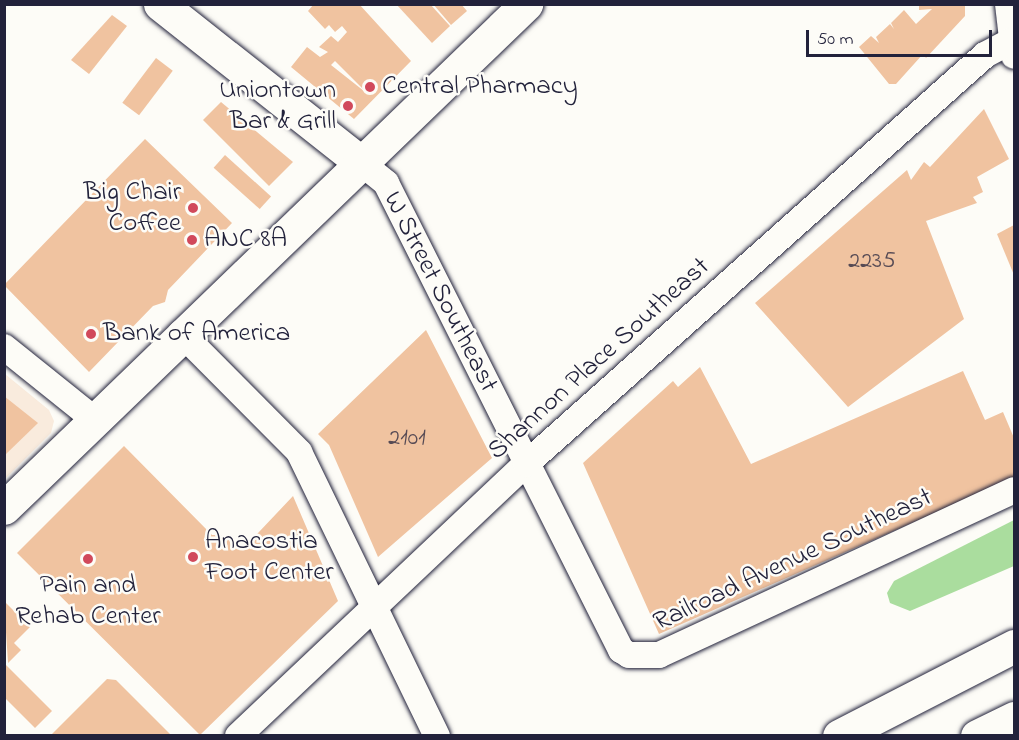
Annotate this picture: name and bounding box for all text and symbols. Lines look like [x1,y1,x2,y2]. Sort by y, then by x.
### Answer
scale bar [809,18,995,56]
text: 50 m [817,27,854,53]
place label: Central Pharmacy [382,71,578,103]
place label: Uniontown Bar & Grill [219,74,336,137]
marker: Central Pharmacy [363,80,377,94]
marker: Uniontown Bar & Grill [341,99,355,113]
place label: Big Chair Coffee [84,176,181,239]
street label: W Street Southeast [375,186,505,398]
marker: Big Chair Coffee [186,201,200,215]
place label: ANC 8A [204,224,287,256]
marker: ANC 8A [185,233,199,247]
house number: 2235 [848,248,896,276]
street label: Shannon Place Southeast [481,251,717,467]
place label: Bank of America [103,318,290,350]
marker: Bank of America [84,327,98,341]
house number: 2101 [388,425,426,453]
street label: Railroad Avenue Southeast [649,481,937,639]
place label: Anacostia Foot Center [205,525,334,588]
marker: Anacostia Foot Center [186,550,200,564]
marker: Pain and Rehab Center [81,552,95,566]
place label: Pain and Rehab Center [15,569,161,632]

